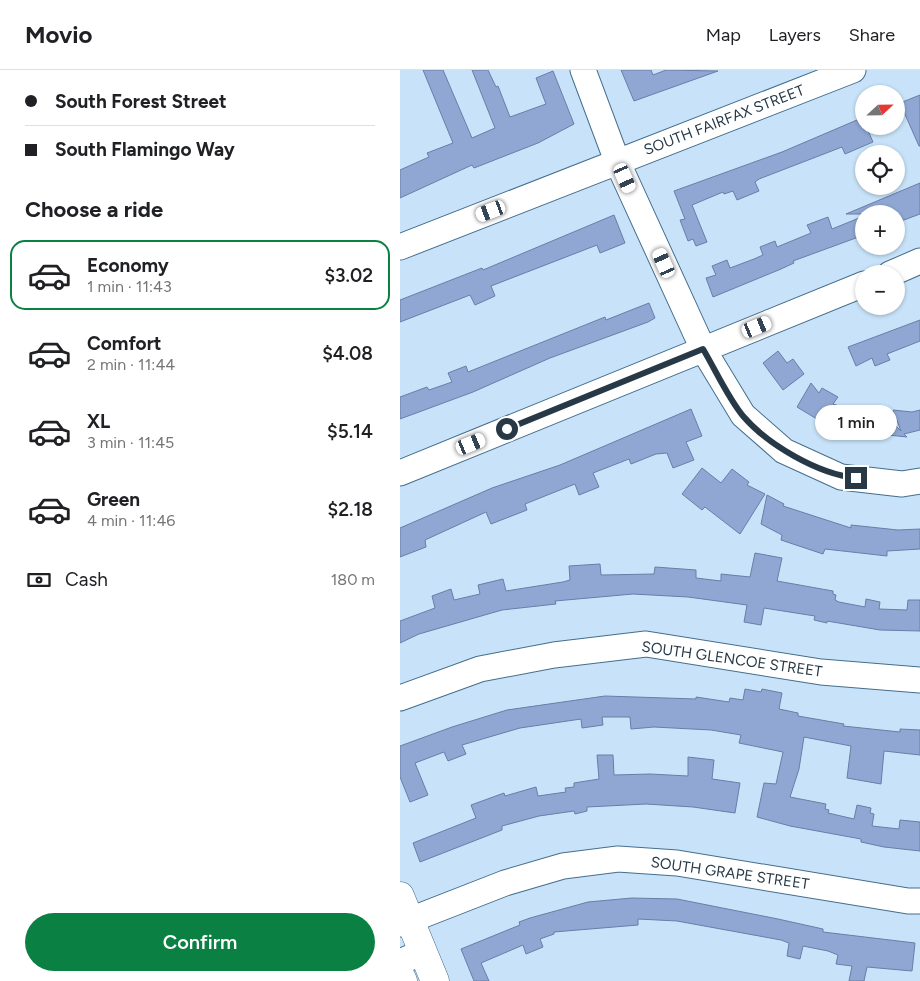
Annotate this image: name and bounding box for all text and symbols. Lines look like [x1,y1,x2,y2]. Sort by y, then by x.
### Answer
text: Movio [25,20,93,49]
text: Map [706,24,741,46]
text: Layers [769,24,821,46]
text: Share [849,24,895,46]
street label: SOUTH FAIRFAX STREET [641,81,807,159]
north arrow [855,85,905,135]
map controls [855,85,905,315]
text: South Forest Street [55,90,227,113]
text: South Flamingo Way [55,138,235,161]
button: locate [855,145,905,195]
car [612,161,637,195]
text: Choose a ride [25,196,163,223]
car [474,199,507,223]
button: + [855,205,905,255]
car [651,246,676,280]
icon: car [27,253,72,298]
text: Economy [87,254,169,277]
text: $3.02 [324,264,373,287]
button: − [855,265,905,315]
text: 1 min · 11:43 [87,277,172,296]
car [740,314,773,340]
icon: car [27,331,72,376]
text: Comfort [87,332,162,355]
text: $4.08 [322,342,373,365]
text: 2 min · 11:44 [87,355,175,374]
callout: 1 min [815,406,897,440]
icon: car [27,409,72,454]
text: XL [87,410,110,433]
text: 1 min [837,413,875,432]
route start [496,418,518,440]
text: $5.14 [327,420,373,443]
car [454,431,487,457]
text: 3 min · 11:45 [87,433,174,452]
route end [845,467,867,489]
icon: car [27,487,72,532]
text: Green [87,488,140,511]
text: $2.18 [328,498,373,521]
text: 4 min · 11:46 [87,511,175,530]
icon: cash [25,566,53,594]
text: Cash [65,568,108,591]
text: 180 m [331,570,375,589]
street label: SOUTH GLENCOE STREET [641,637,824,681]
street label: SOUTH GRAPE STREET [650,853,811,893]
button: Confirm [25,913,375,971]

